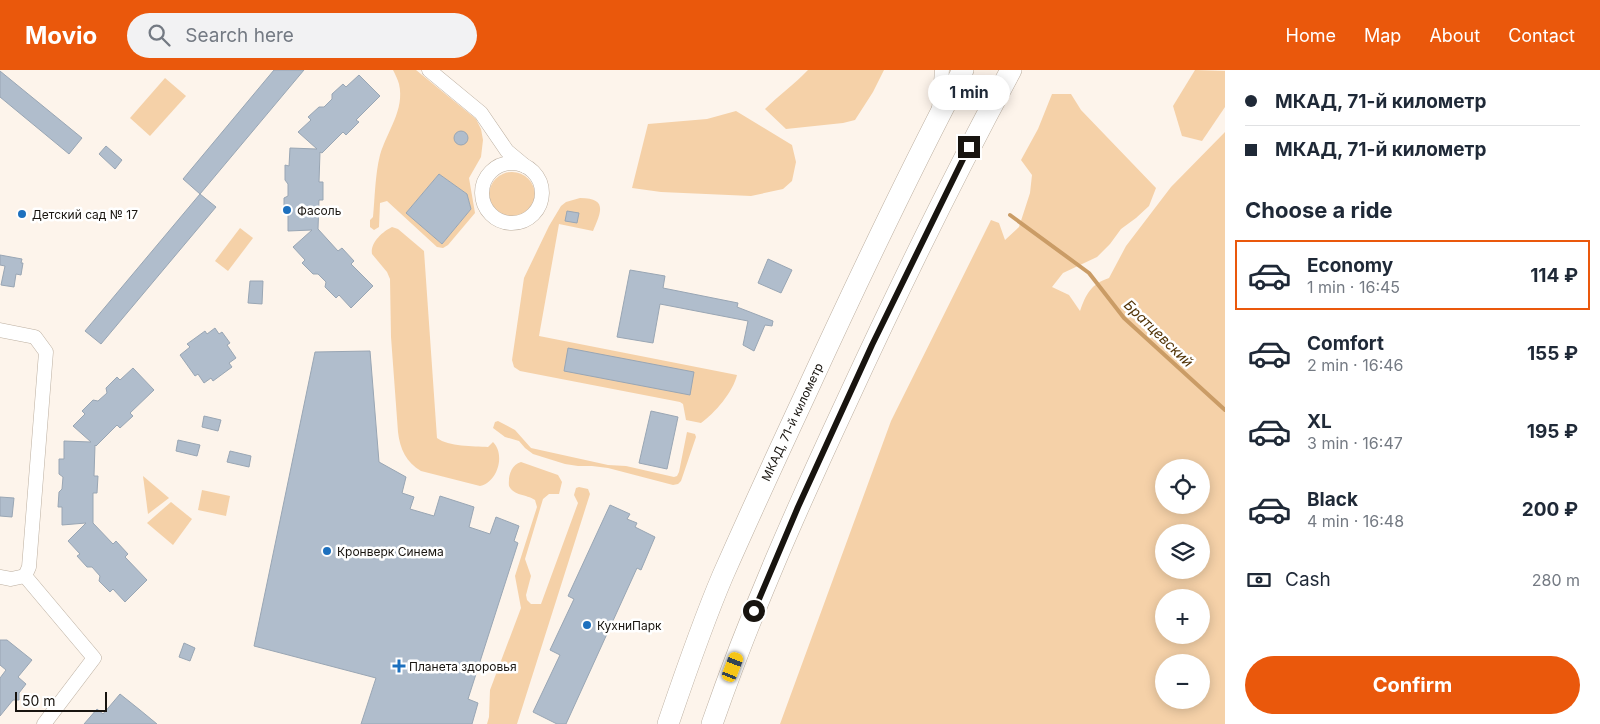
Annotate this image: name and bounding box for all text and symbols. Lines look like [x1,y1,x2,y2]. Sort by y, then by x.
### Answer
search box [127,13,477,58]
text: Movio [25,21,97,50]
icon: search [145,21,173,49]
text: Search here [185,24,294,47]
text: Home [1286,25,1336,46]
text: Map [1364,25,1401,46]
text: About [1429,25,1480,46]
text: Contact [1508,25,1575,46]
callout: 1 min [928,75,1010,110]
text: 1 min [949,82,989,102]
text: МКАД, 71-й километр [1275,90,1486,113]
route end [958,136,980,158]
text: МКАД, 71-й километр [1275,138,1486,161]
text: Choose a ride [1245,197,1393,223]
place label: Фасоль [297,203,342,218]
marker: Фасоль [281,204,293,216]
place label: Детский сад № 17 [32,207,138,222]
marker: Детский сад № 17 [16,208,28,220]
icon: car [1247,253,1292,298]
text: Economy [1307,254,1393,277]
text: 114 ₽ [1530,264,1578,287]
text: 1 min · 16:45 [1307,277,1400,297]
water label: Братцевский [1121,296,1197,370]
icon: car [1247,331,1292,376]
text: Comfort [1307,332,1384,355]
text: 155 ₽ [1527,342,1578,365]
text: 2 min · 16:46 [1307,355,1404,375]
street label: МКАД, 71-й километр [758,361,826,483]
icon: car [1247,409,1292,454]
text: XL [1307,410,1332,433]
text: 195 ₽ [1527,420,1578,443]
text: 3 min · 16:47 [1307,433,1403,453]
map controls [1155,459,1210,709]
button: locate [1155,459,1210,514]
icon: car [1247,487,1292,532]
text: Black [1307,488,1358,511]
text: 200 ₽ [1522,498,1578,521]
text: 4 min · 16:48 [1307,511,1404,531]
button: layers [1155,524,1210,579]
place label: Кронверк Синема [337,544,444,559]
marker: Кронверк Синема [321,545,333,557]
icon: cash [1245,566,1273,594]
text: Cash [1285,568,1331,591]
text: 280 m [1532,570,1580,590]
button: + [1155,589,1210,644]
route start [743,600,765,622]
place label: КухниПарк [597,618,662,633]
marker: КухниПарк [581,619,593,631]
car [720,650,745,684]
button: − [1155,654,1210,709]
button: Confirm [1245,656,1580,714]
place label: Планета здоровья [409,659,517,674]
marker: Планета здоровья [393,660,405,672]
scale bar [15,689,108,712]
text: 50 m [22,692,56,709]

